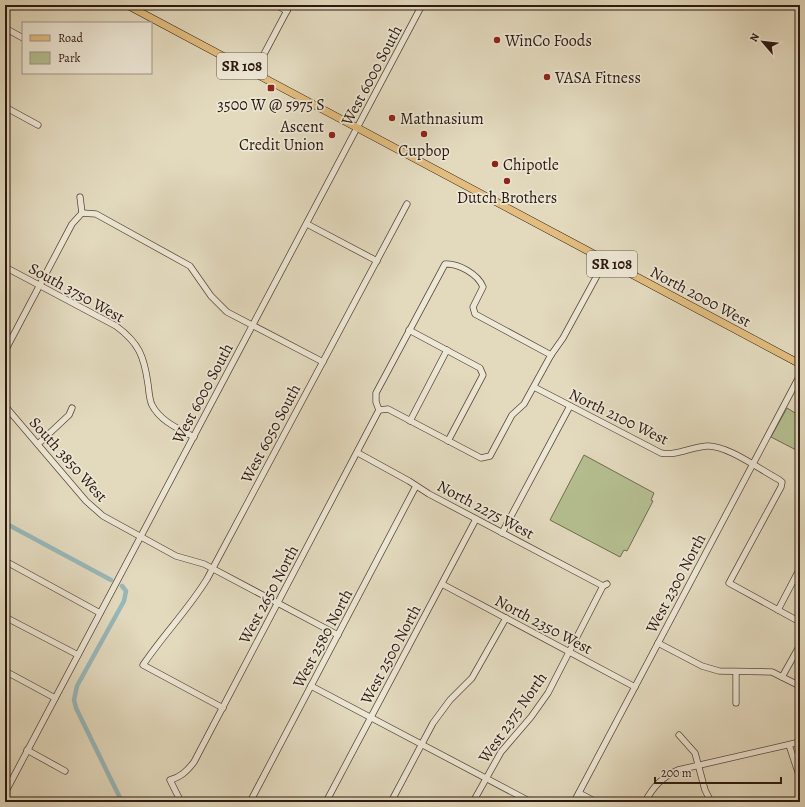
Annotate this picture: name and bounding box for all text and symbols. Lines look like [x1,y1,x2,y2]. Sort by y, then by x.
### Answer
street label: West 6000 South [336,21,408,130]
legend [22,22,152,74]
north arrow [743,22,783,62]
text: Road [58,30,84,46]
place label: WinCo Foods [504,30,592,52]
text: N [746,30,763,45]
marker: WinCo Foods [492,35,502,45]
text: Park [58,50,81,66]
road number: SR 108 [217,53,267,79]
place label: VASA Fitness [554,67,641,89]
marker: VASA Fitness [542,72,552,82]
marker: 3500 W @ 5975 S [266,83,276,93]
place label: 3500 W @ 5975 S [217,94,325,116]
place label: Mathnasium [400,108,484,130]
marker: Mathnasium [387,113,397,123]
place label: Ascent Credit Union [239,116,324,156]
marker: Cupbop [419,129,429,139]
marker: Ascent Credit Union [327,130,337,140]
place label: Cupbop [398,140,450,162]
place label: Chipotle [503,154,559,176]
marker: Chipotle [490,159,500,169]
marker: Dutch Brothers [502,176,512,186]
place label: Dutch Brothers [457,187,557,209]
road number: SR 108 [587,251,637,277]
street label: South 3750 West [25,257,128,328]
street label: North 2000 West [646,261,755,333]
street label: West 6000 South [167,339,239,448]
street label: West 6050 South [235,380,306,488]
street label: North 2100 West [565,383,672,450]
street label: South 3850 West [24,412,112,507]
street label: North 2275 West [433,475,538,545]
street label: West 2300 North [640,530,711,638]
street label: West 2650 North [233,541,304,648]
street label: West 2580 North [287,585,358,693]
street label: North 2350 West [491,590,596,660]
street label: West 2500 North [355,601,427,709]
street label: West 2375 North [473,668,552,768]
scale bar [655,759,781,785]
text: 200 m [661,765,692,781]

